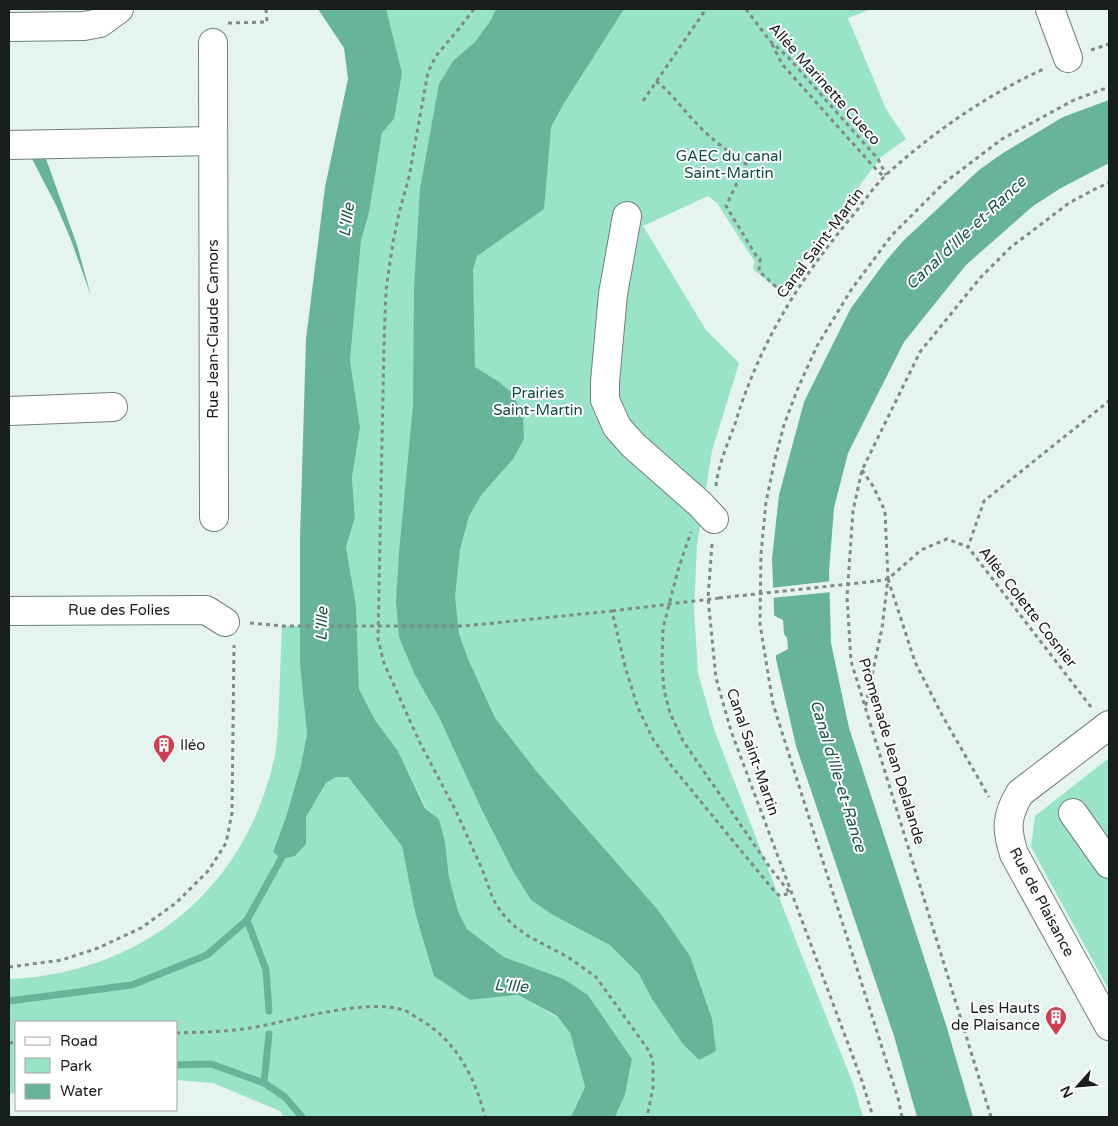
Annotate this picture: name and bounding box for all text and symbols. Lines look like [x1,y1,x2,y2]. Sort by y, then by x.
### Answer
street label: Allée Marinette Cueco [765,19,885,149]
park label: GAEC du canal Saint-Martin [676,147,782,182]
water label: Canal d'Ille-et-Rance [901,171,1031,294]
street label: Canal Saint-Martin [773,184,867,302]
water label: L'Ille [335,201,359,238]
street label: Rue Jean-Claude Camors [204,239,222,419]
park label: Prairies Saint-Martin [493,384,583,419]
street label: Allée Colette Cosnier [975,543,1081,671]
street label: Rue des Folies [68,601,170,619]
water label: L'Ille [311,606,333,641]
street label: Promenade Jean Delalande [855,656,929,846]
street label: Canal Saint-Martin [723,686,783,818]
water label: Canal d'Ille-et-Rance [805,698,871,855]
building icon: Iléo [152,733,176,764]
place label: Iléo [180,736,205,754]
street label: Rue de Plaisance [1006,844,1078,960]
water label: L'Ille [493,975,530,997]
place label: Les Hauts de Plaisance [951,999,1040,1034]
building icon: Les Hauts de Plaisance [1044,1005,1068,1036]
legend [15,1021,178,1111]
text: Road [60,1032,98,1050]
text: Park [60,1057,92,1075]
north arrow [1053,1061,1103,1111]
text: Water [60,1082,103,1100]
text: N [1057,1083,1077,1101]

